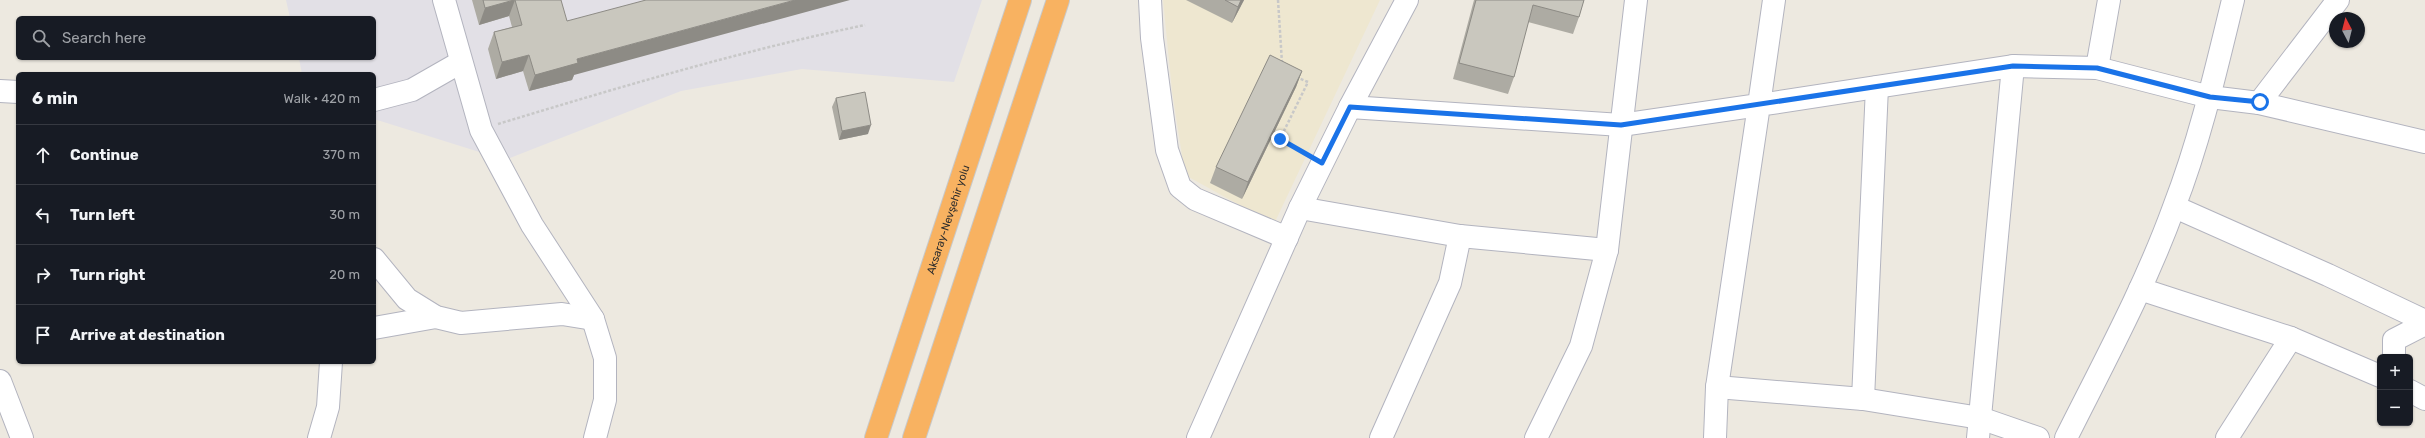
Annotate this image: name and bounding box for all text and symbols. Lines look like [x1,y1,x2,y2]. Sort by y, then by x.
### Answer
north arrow [2329,12,2365,48]
search box [16,16,376,60]
icon: search [30,27,52,49]
text: Search here [62,29,146,47]
text: 6 min [32,88,78,108]
text: Walk · 420 m [284,91,360,106]
route start [2251,93,2269,111]
route end [1271,130,1289,148]
icon: ahead [32,144,54,166]
text: Continue [70,146,139,164]
text: 370 m [323,147,360,162]
street label: Aksaray-Nevşehir yolu [924,163,972,276]
icon: left [32,204,54,226]
text: Turn left [70,206,135,224]
text: 30 m [329,207,360,222]
icon: right [32,264,54,286]
text: Turn right [70,266,145,284]
text: 20 m [329,267,360,282]
icon: arrive [32,324,54,346]
text: Arrive at destination [70,326,225,344]
map controls [2377,354,2413,426]
button: + [2377,354,2413,390]
button: − [2377,390,2413,426]

